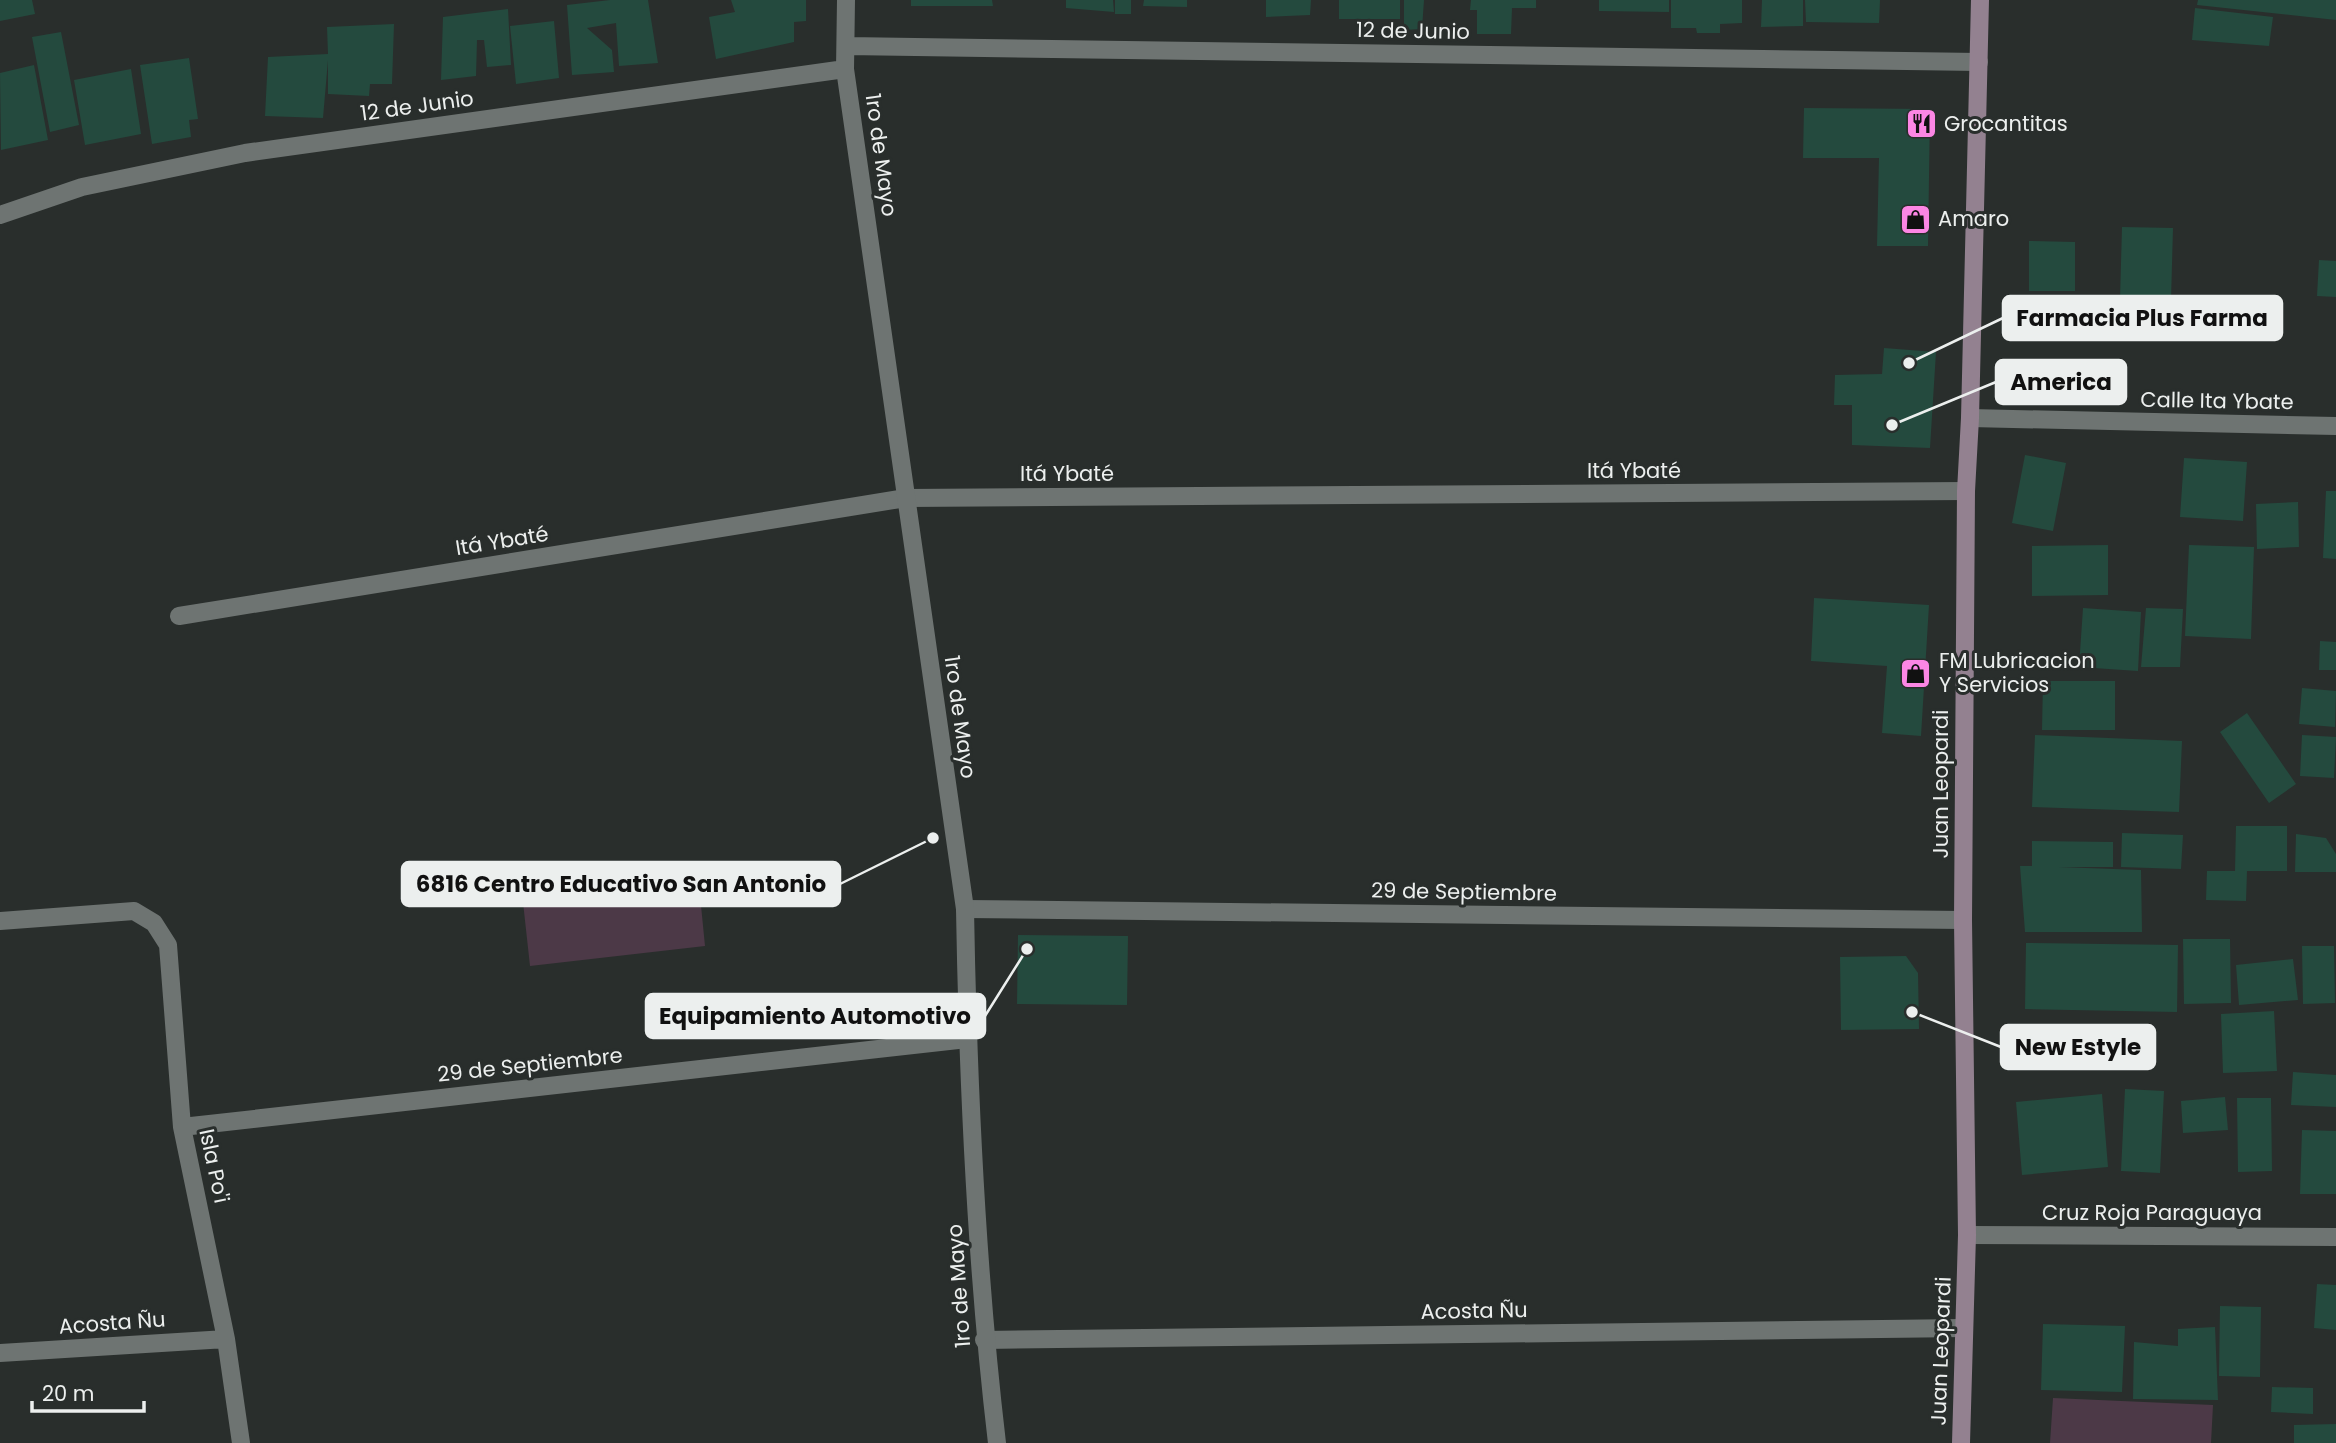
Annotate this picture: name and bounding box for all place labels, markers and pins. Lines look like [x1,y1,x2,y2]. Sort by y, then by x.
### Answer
restaurant icon: Grocantitas [1904,107,1938,141]
place label: Grocantitas [1944,109,2068,138]
shop icon: Amaro [1898,202,1932,236]
place label: Amaro [1938,204,2009,233]
callout: Farmacia Plus Farma [2003,296,2282,340]
callout: America [1996,360,2126,404]
place label: FM Lubricacion Y Servicios [1939,646,2095,699]
shop icon: FM Lubricacion Y Servicios [1899,656,1933,690]
callout: 6816 Centro Educativo San Antonio [402,862,840,906]
callout: Equipamiento Automotivo [646,994,985,1038]
callout: New Estyle [2001,1025,2155,1069]

